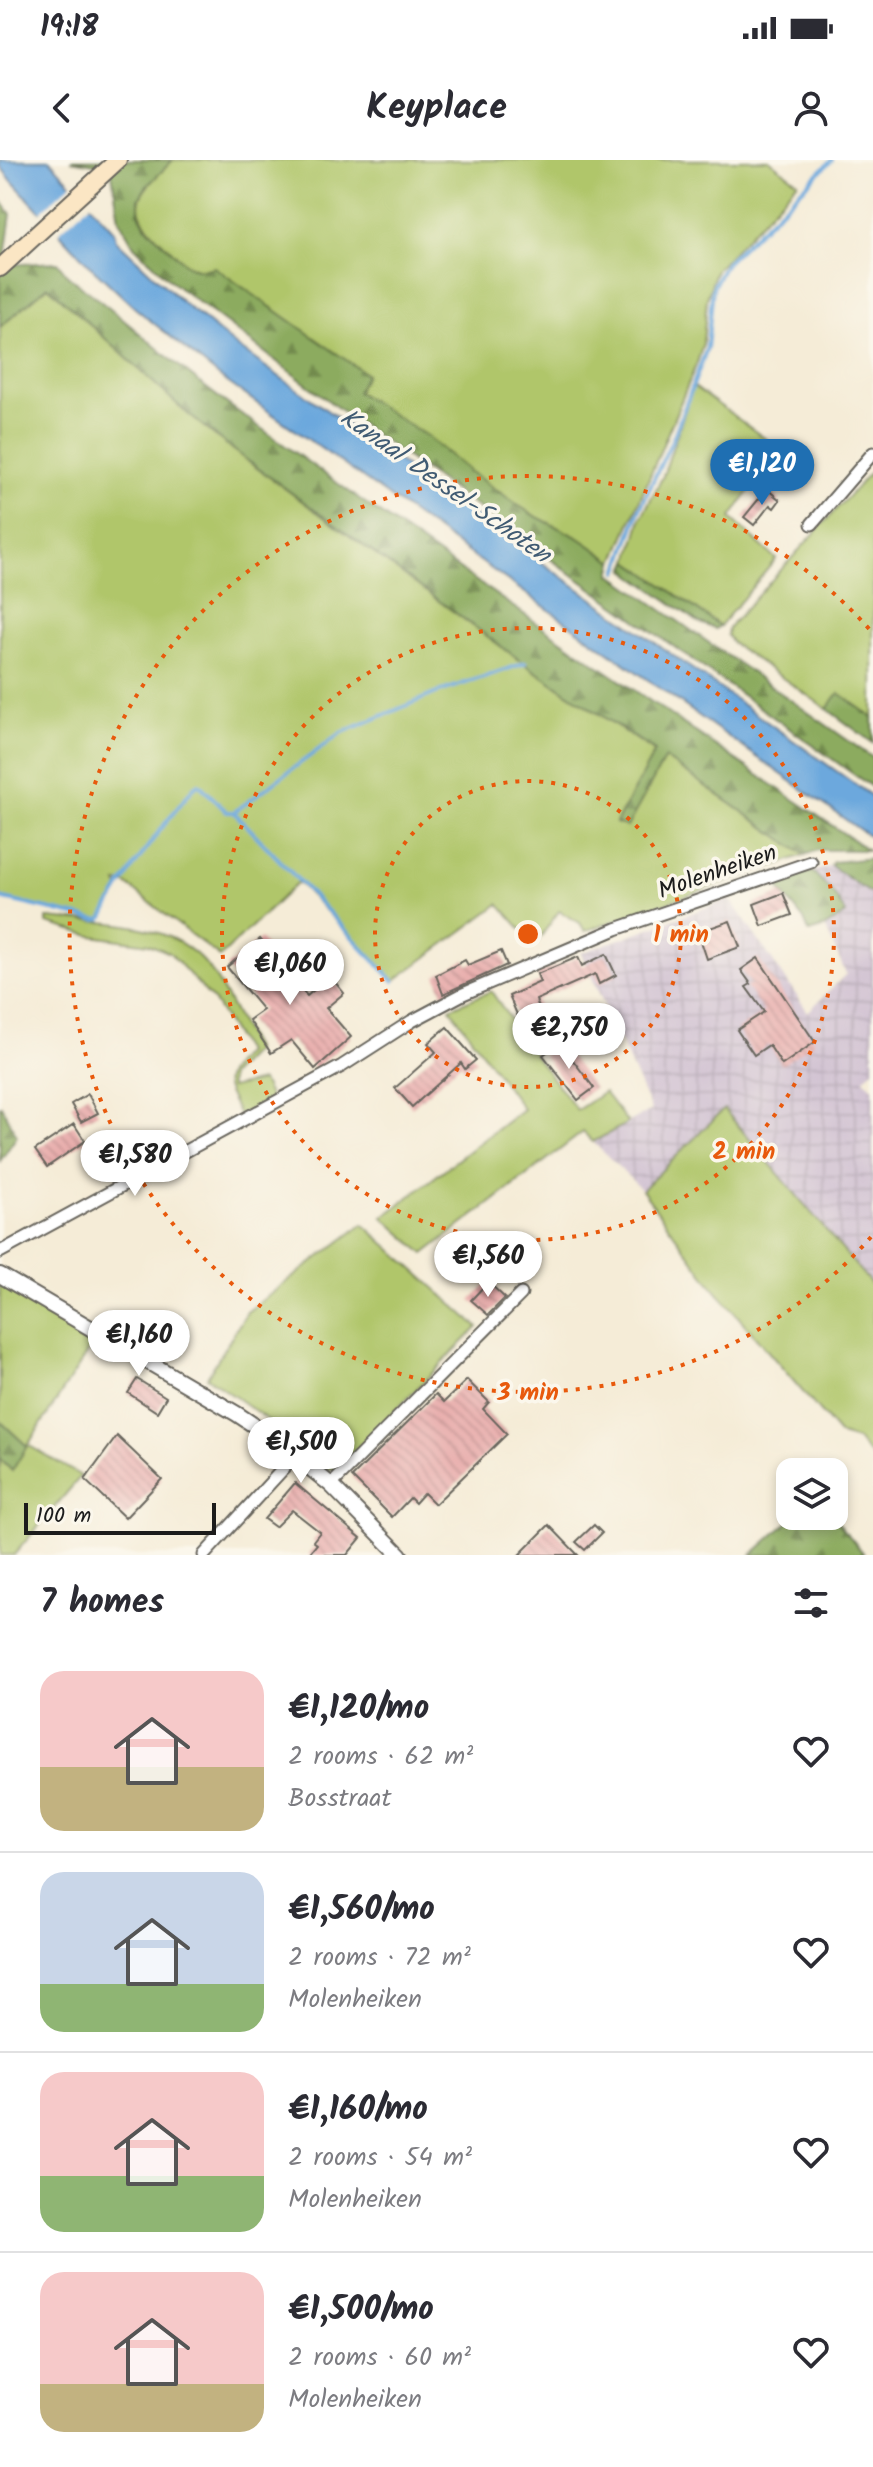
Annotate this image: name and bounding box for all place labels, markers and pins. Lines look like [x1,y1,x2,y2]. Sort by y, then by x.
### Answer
pin: €1,120 [697,439,827,507]
centre of rings [514,920,542,948]
pin: €1,060 [225,939,355,1007]
pin: €2,750 [504,1003,634,1071]
pin: €1,580 [70,1130,200,1198]
pin: €1,560 [423,1231,553,1299]
pin: €1,160 [74,1310,204,1378]
pin: €1,500 [236,1417,366,1485]

